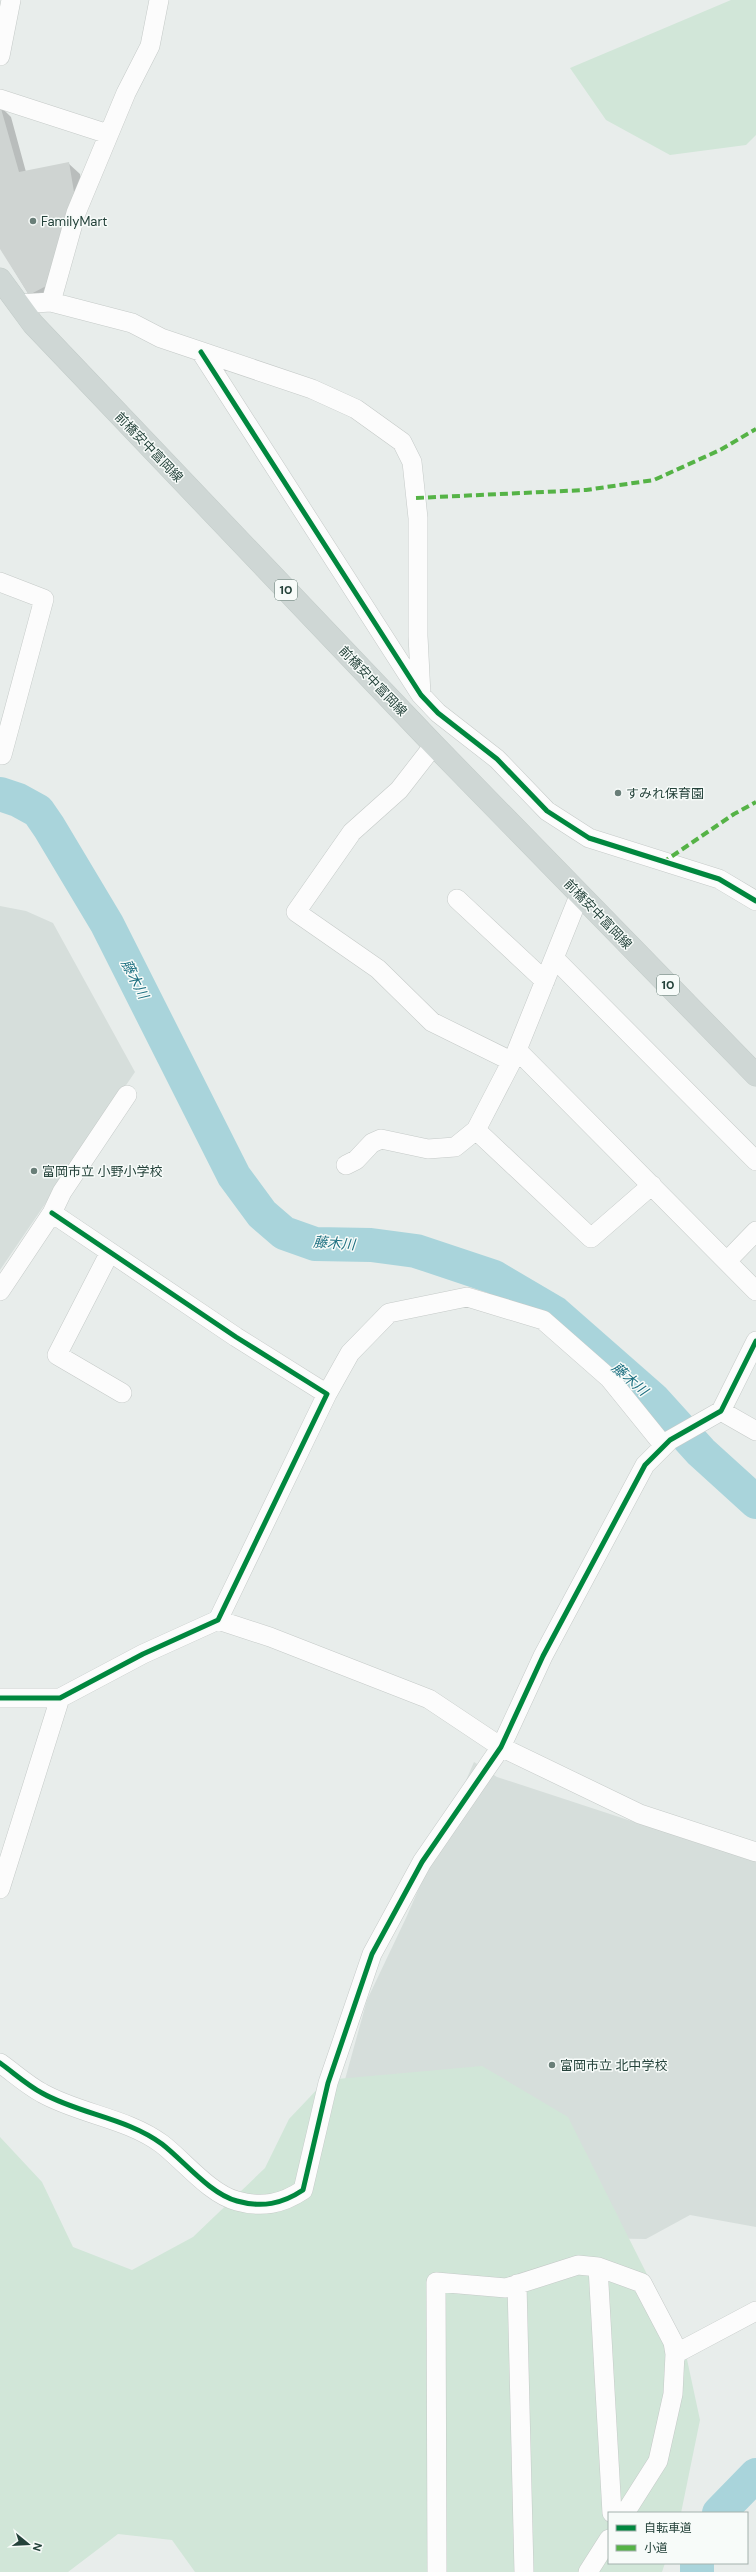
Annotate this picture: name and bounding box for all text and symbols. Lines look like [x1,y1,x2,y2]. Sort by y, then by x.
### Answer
place label: FamilyMart [41,213,107,230]
marker: FamilyMart [28,216,38,226]
street label: 前橋安中富岡線 [111,408,187,486]
road number: 10 [275,580,297,600]
street label: 前橋安中富岡線 [335,642,411,720]
place label: すみれ保育園 [626,785,704,802]
marker: すみれ保育園 [613,788,623,798]
street label: 前橋安中富岡線 [560,875,636,953]
water label: 藤木川 [117,956,153,1004]
road number: 10 [657,975,679,995]
place label: 富岡市立 小野小学校 [42,1163,162,1180]
marker: 富岡市立 小野小学校 [29,1166,39,1176]
water label: 藤木川 [312,1233,358,1254]
water label: 藤木川 [608,1358,653,1401]
place label: 富岡市立 北中学校 [560,2057,667,2074]
marker: 富岡市立 北中学校 [547,2060,557,2070]
legend [608,2512,748,2564]
text: 自転車道 [644,2520,692,2536]
north arrow [8,2524,48,2564]
text: 小道 [644,2540,668,2556]
text: N [30,2541,45,2553]

